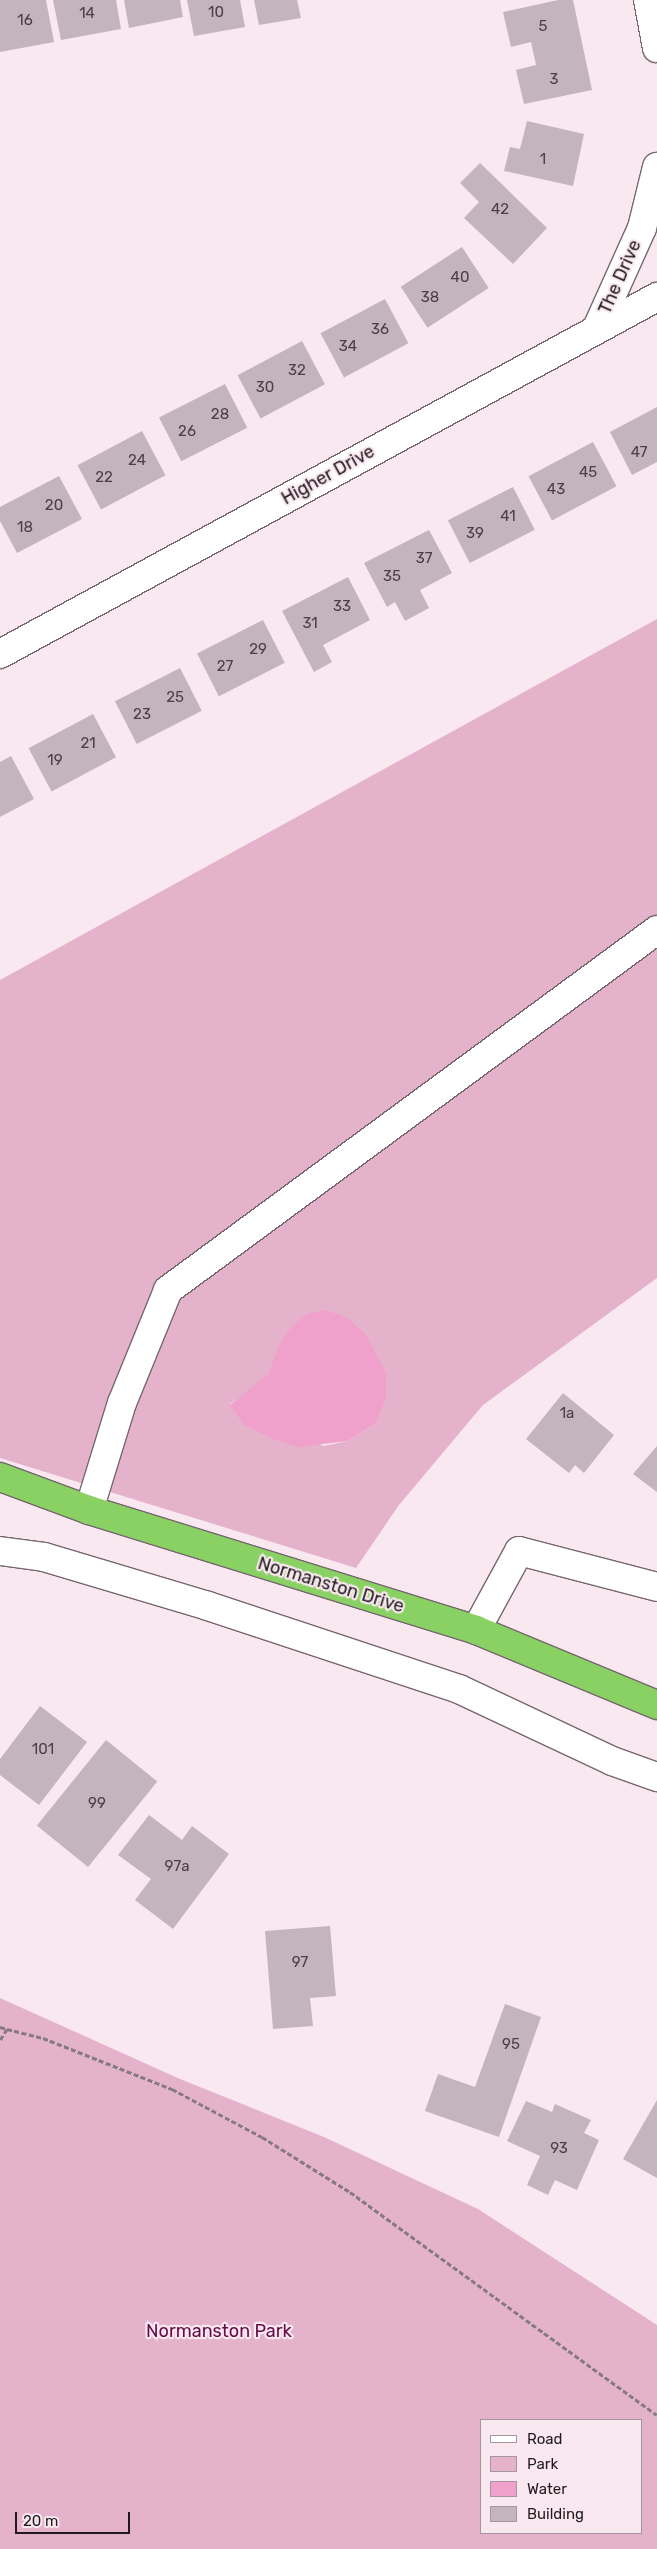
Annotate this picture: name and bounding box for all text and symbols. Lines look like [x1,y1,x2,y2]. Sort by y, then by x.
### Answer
house number: 10 [208,4,224,22]
house number: 14 [79,5,95,23]
house number: 16 [17,12,33,30]
house number: 5 [539,18,547,36]
house number: 3 [549,71,559,89]
house number: 1 [540,151,546,169]
house number: 42 [491,201,509,219]
street label: The Drive [594,237,646,317]
house number: 40 [451,269,469,287]
house number: 38 [421,289,439,307]
house number: 36 [371,321,389,339]
house number: 34 [339,338,357,356]
house number: 32 [288,362,306,380]
house number: 30 [256,379,274,397]
house number: 28 [211,406,229,424]
house number: 26 [178,423,196,441]
street label: Higher Drive [277,440,379,510]
house number: 47 [631,444,647,462]
house number: 24 [128,452,146,470]
house number: 45 [579,464,597,482]
house number: 22 [95,469,113,487]
house number: 43 [547,481,565,499]
house number: 20 [45,497,63,515]
house number: 41 [500,508,516,526]
house number: 18 [17,519,33,537]
house number: 39 [466,525,484,543]
house number: 37 [416,550,432,568]
house number: 35 [383,568,401,586]
house number: 33 [333,598,351,616]
house number: 31 [302,615,318,633]
house number: 29 [249,641,267,659]
house number: 27 [217,658,233,676]
house number: 25 [166,689,184,707]
house number: 23 [133,706,151,724]
house number: 21 [80,735,96,753]
house number: 19 [47,752,63,770]
house number: 1a [560,1405,574,1423]
street label: Normanston Drive [255,1552,407,1618]
house number: 101 [32,1741,54,1759]
house number: 99 [88,1795,106,1813]
house number: 97a [165,1858,189,1876]
house number: 97 [292,1954,308,1972]
house number: 95 [502,2036,520,2054]
house number: 93 [550,2140,568,2158]
park label: Normanston Park [146,2320,292,2342]
legend [480,2419,642,2534]
text: Road [527,2430,563,2448]
text: Park [527,2455,558,2473]
text: Water [527,2480,567,2498]
scale bar [18,2502,132,2534]
text: Building [527,2505,584,2523]
text: 20 m [23,2512,58,2530]

